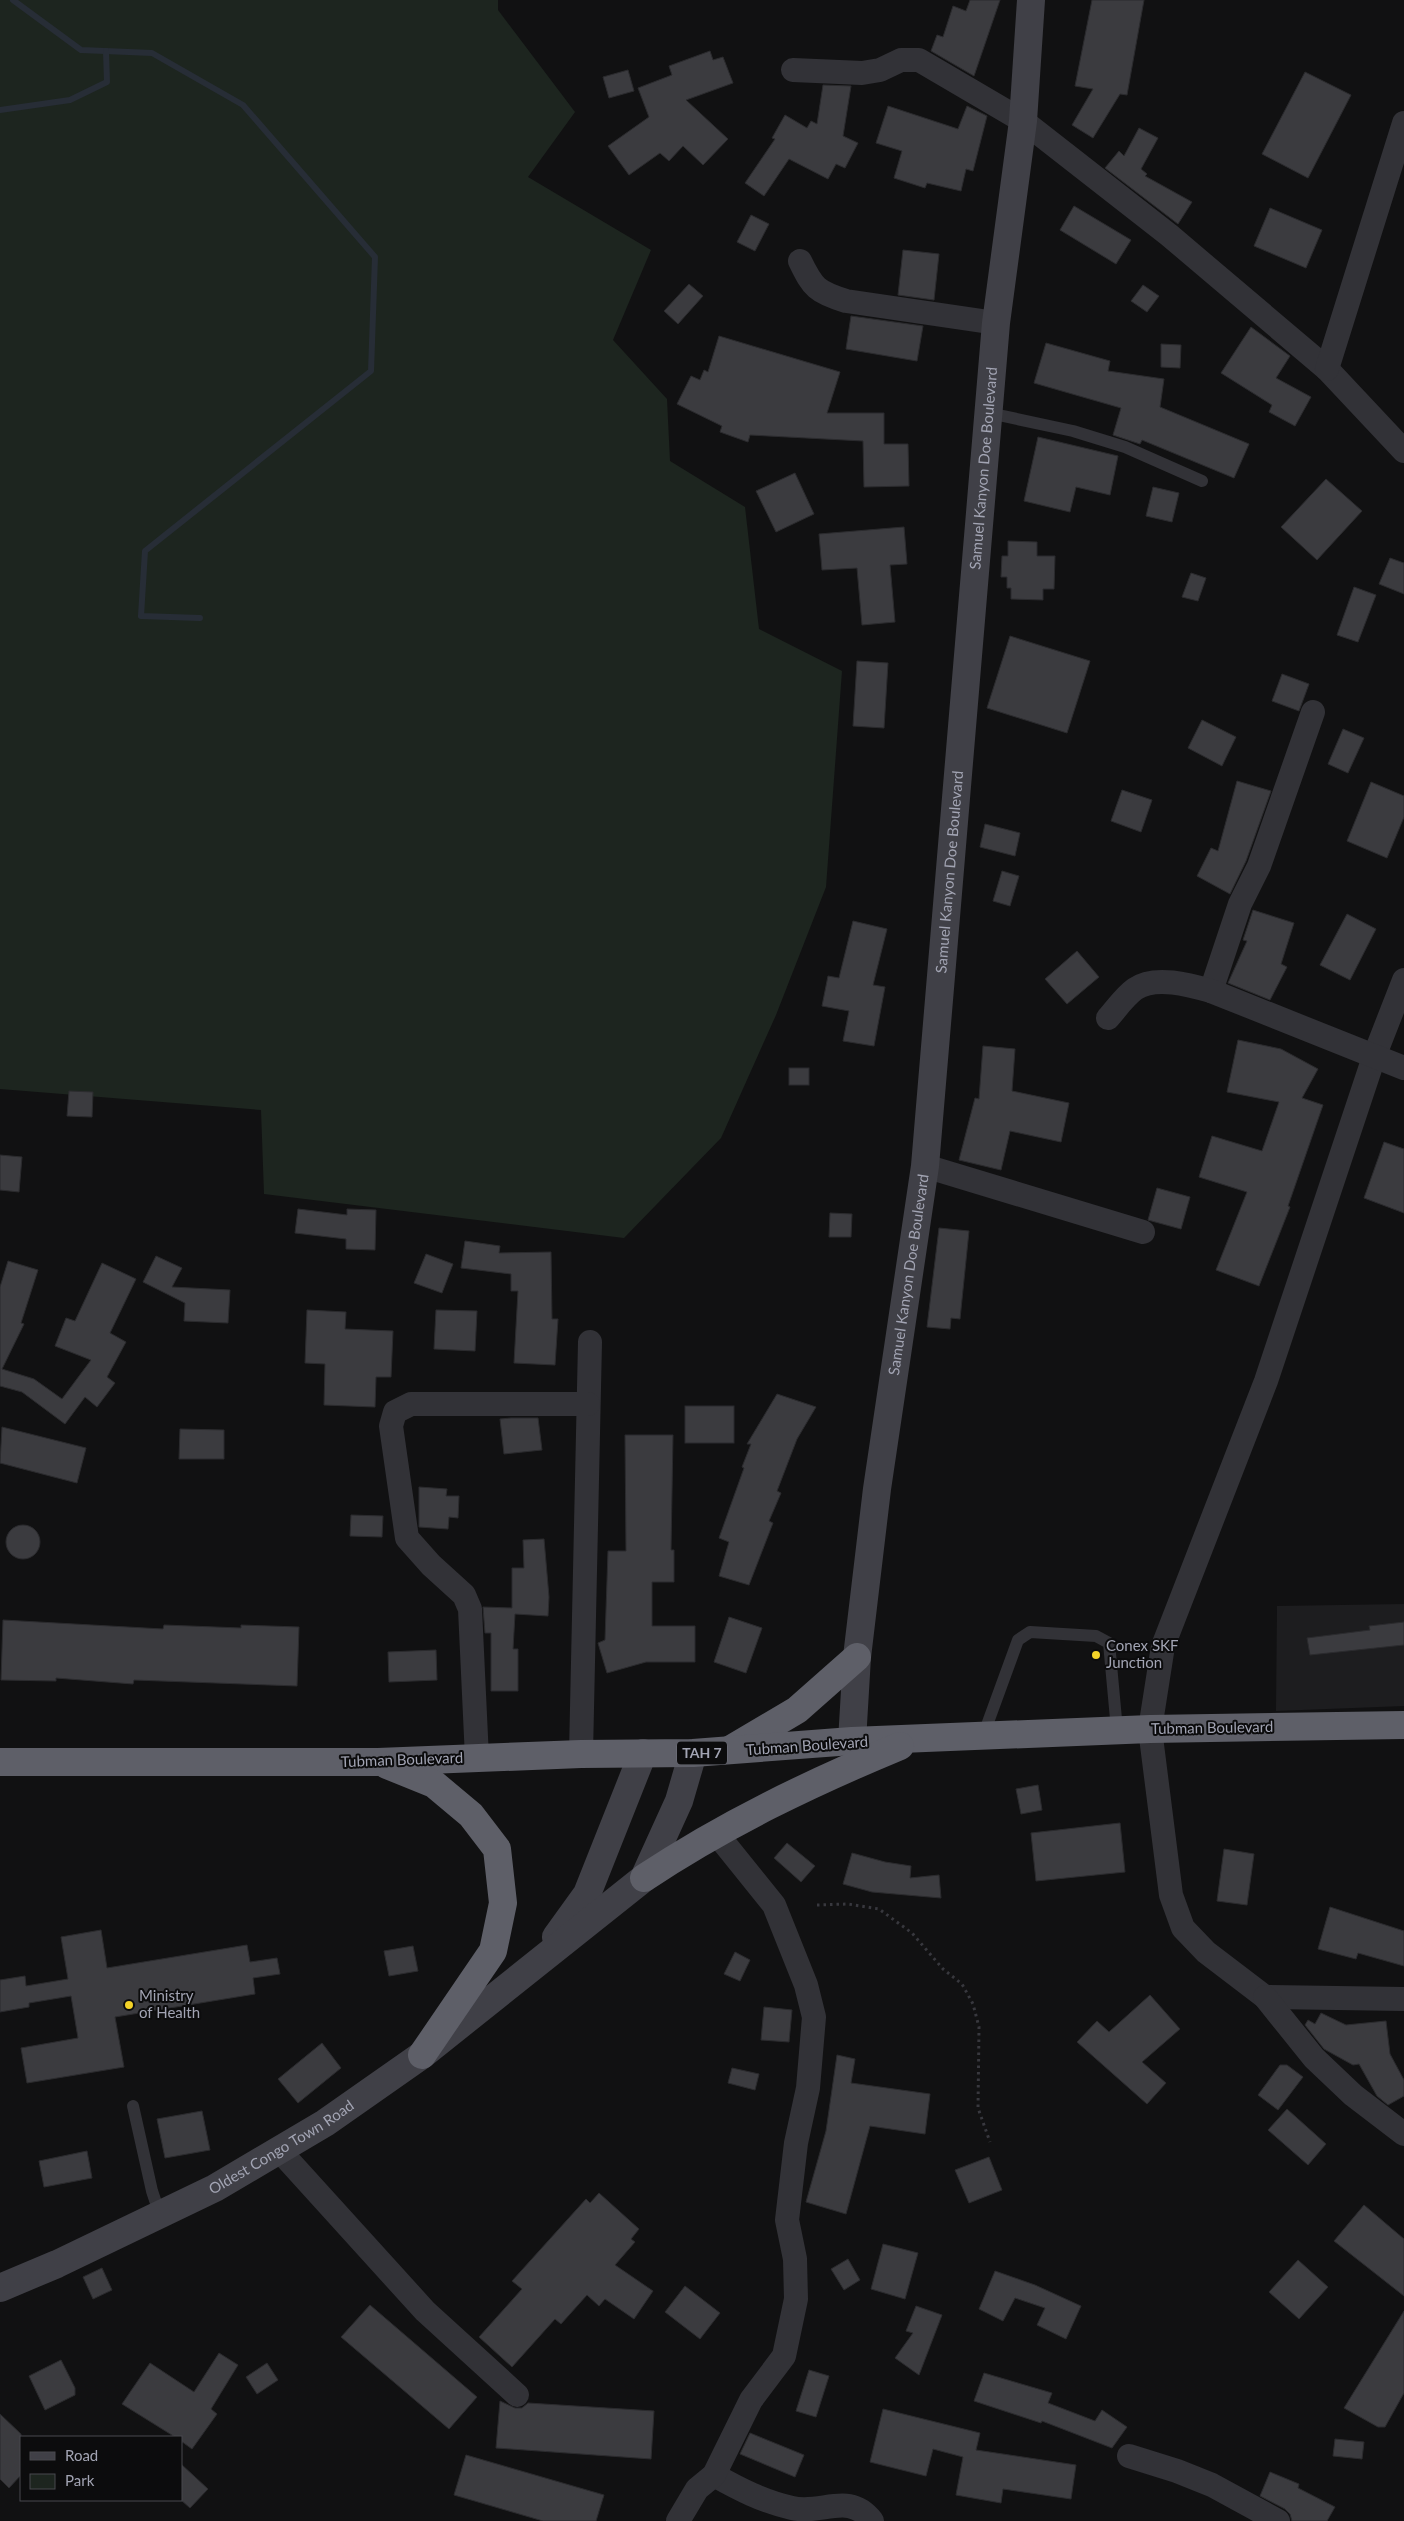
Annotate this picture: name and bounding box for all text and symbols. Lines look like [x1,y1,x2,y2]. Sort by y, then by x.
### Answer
street label: Samuel Kanyon Doe Boulevard [965,366,1000,570]
street label: Samuel Kanyon Doe Boulevard [931,770,966,974]
street label: Samuel Kanyon Doe Boulevard [884,1173,932,1376]
place label: Conex SKF Junction [1106,1636,1178,1671]
marker: Conex SKF Junction [1090,1649,1102,1661]
street label: Tubman Boulevard [1151,1717,1273,1737]
street label: Tubman Boulevard [745,1732,869,1758]
road number: TAH 7 [677,1742,727,1765]
street label: Tubman Boulevard [340,1748,463,1770]
place label: Ministry of Health [139,1986,200,2021]
marker: Ministry of Health [123,1999,135,2011]
street label: Oldest Congo Town Road [205,2096,357,2198]
legend [20,2436,182,2501]
text: Road [65,2446,98,2464]
text: Park [65,2471,95,2489]

